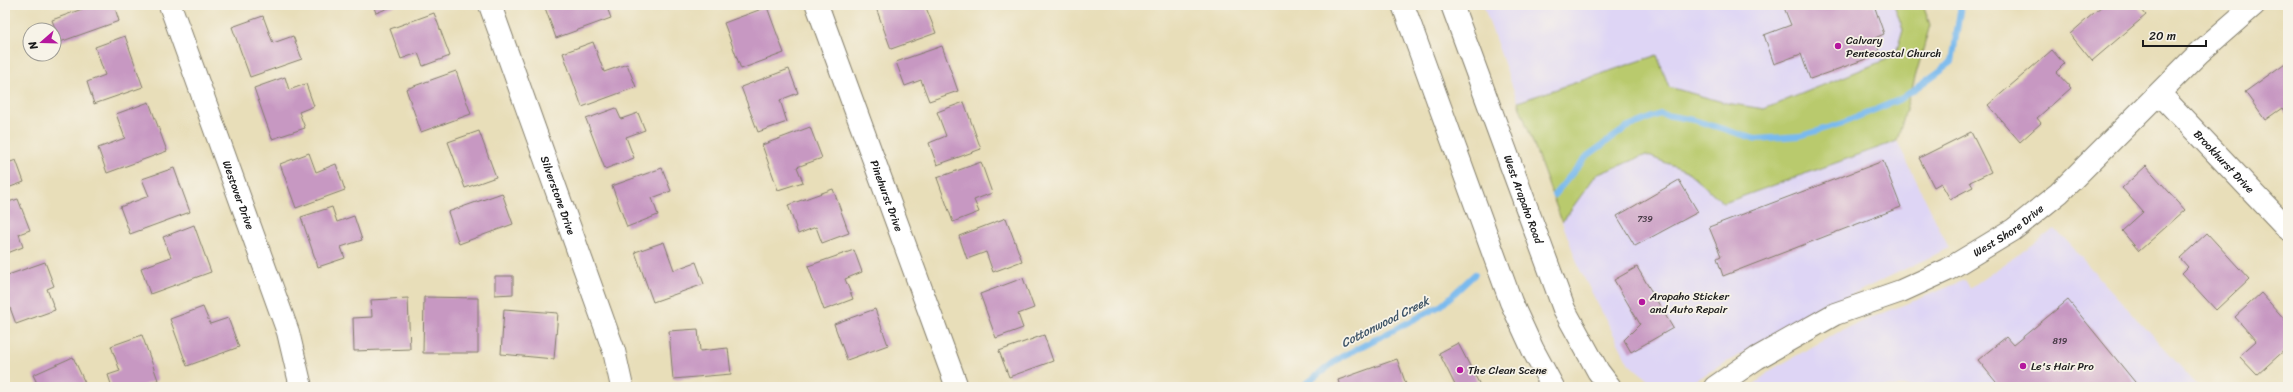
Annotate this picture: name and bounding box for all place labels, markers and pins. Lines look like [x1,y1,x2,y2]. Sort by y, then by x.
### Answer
place label: Calvary Pentecostal Church [1846,31,1942,63]
marker: Calvary Pentecostal Church [1833,41,1843,51]
place label: Arapaho Sticker and Auto Repair [1649,287,1730,319]
marker: Arapaho Sticker and Auto Repair [1637,297,1647,307]
place label: Le's Hair Pro [2031,357,2094,376]
place label: The Clean Scene [1468,361,1547,380]
marker: Le's Hair Pro [2018,361,2028,371]
marker: The Clean Scene [1455,365,1465,375]

